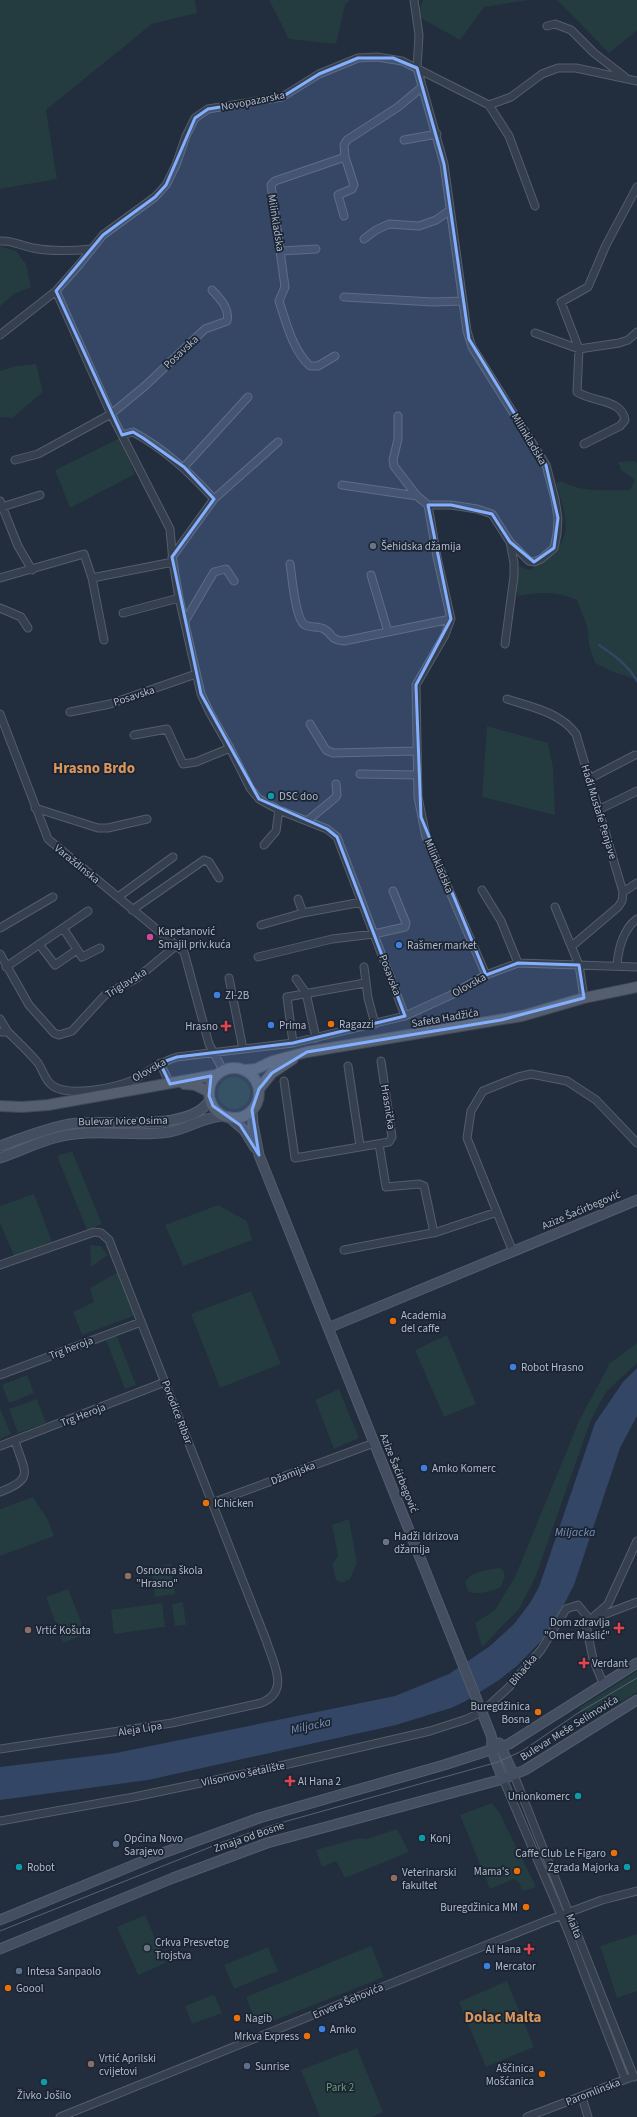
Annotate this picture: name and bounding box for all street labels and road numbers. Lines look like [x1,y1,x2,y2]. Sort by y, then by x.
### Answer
street label: Novopazarska [220,87,286,115]
street label: Milinkladska [264,193,288,253]
street label: Posavska [160,332,202,372]
street label: Milinkladska [508,410,550,468]
street label: Posavska [111,682,157,710]
street label: Hađi Mustafe Penjave [577,763,621,862]
street label: Milinkladska [421,837,457,895]
street label: Varaždinska [51,841,103,887]
street label: Posavska [375,952,405,998]
street label: Triglavska [102,964,150,1002]
street label: Olovska [449,970,489,1000]
street label: Safeta Hadžića [410,1005,480,1031]
street label: Olovska [129,1055,169,1085]
street label: Hrasnička [377,1083,399,1131]
street label: Bulevar Ivice Osima [78,1113,168,1129]
street label: Azize Šaćirbegović [539,1187,623,1233]
street label: Trg heroja [47,1333,95,1363]
street label: Porodice Ribar [158,1378,196,1446]
street label: Trg Heroja [58,1400,108,1430]
street label: Azize Šaćirbegović [376,1431,422,1515]
street label: Džamijska [269,1458,317,1488]
street label: Bihaćka [505,1651,541,1689]
street label: Bulevar Meše Selimovića [517,1692,621,1764]
street label: Aleja Lipa [117,1718,163,1740]
street label: Vilsonovo šetalište [200,1758,287,1790]
street label: Zmaja od Bosne [212,1818,287,1856]
street label: Malta [562,1911,586,1941]
street label: Envera Šehovića [310,1979,386,2023]
street label: Paromlinska [564,2075,622,2109]

